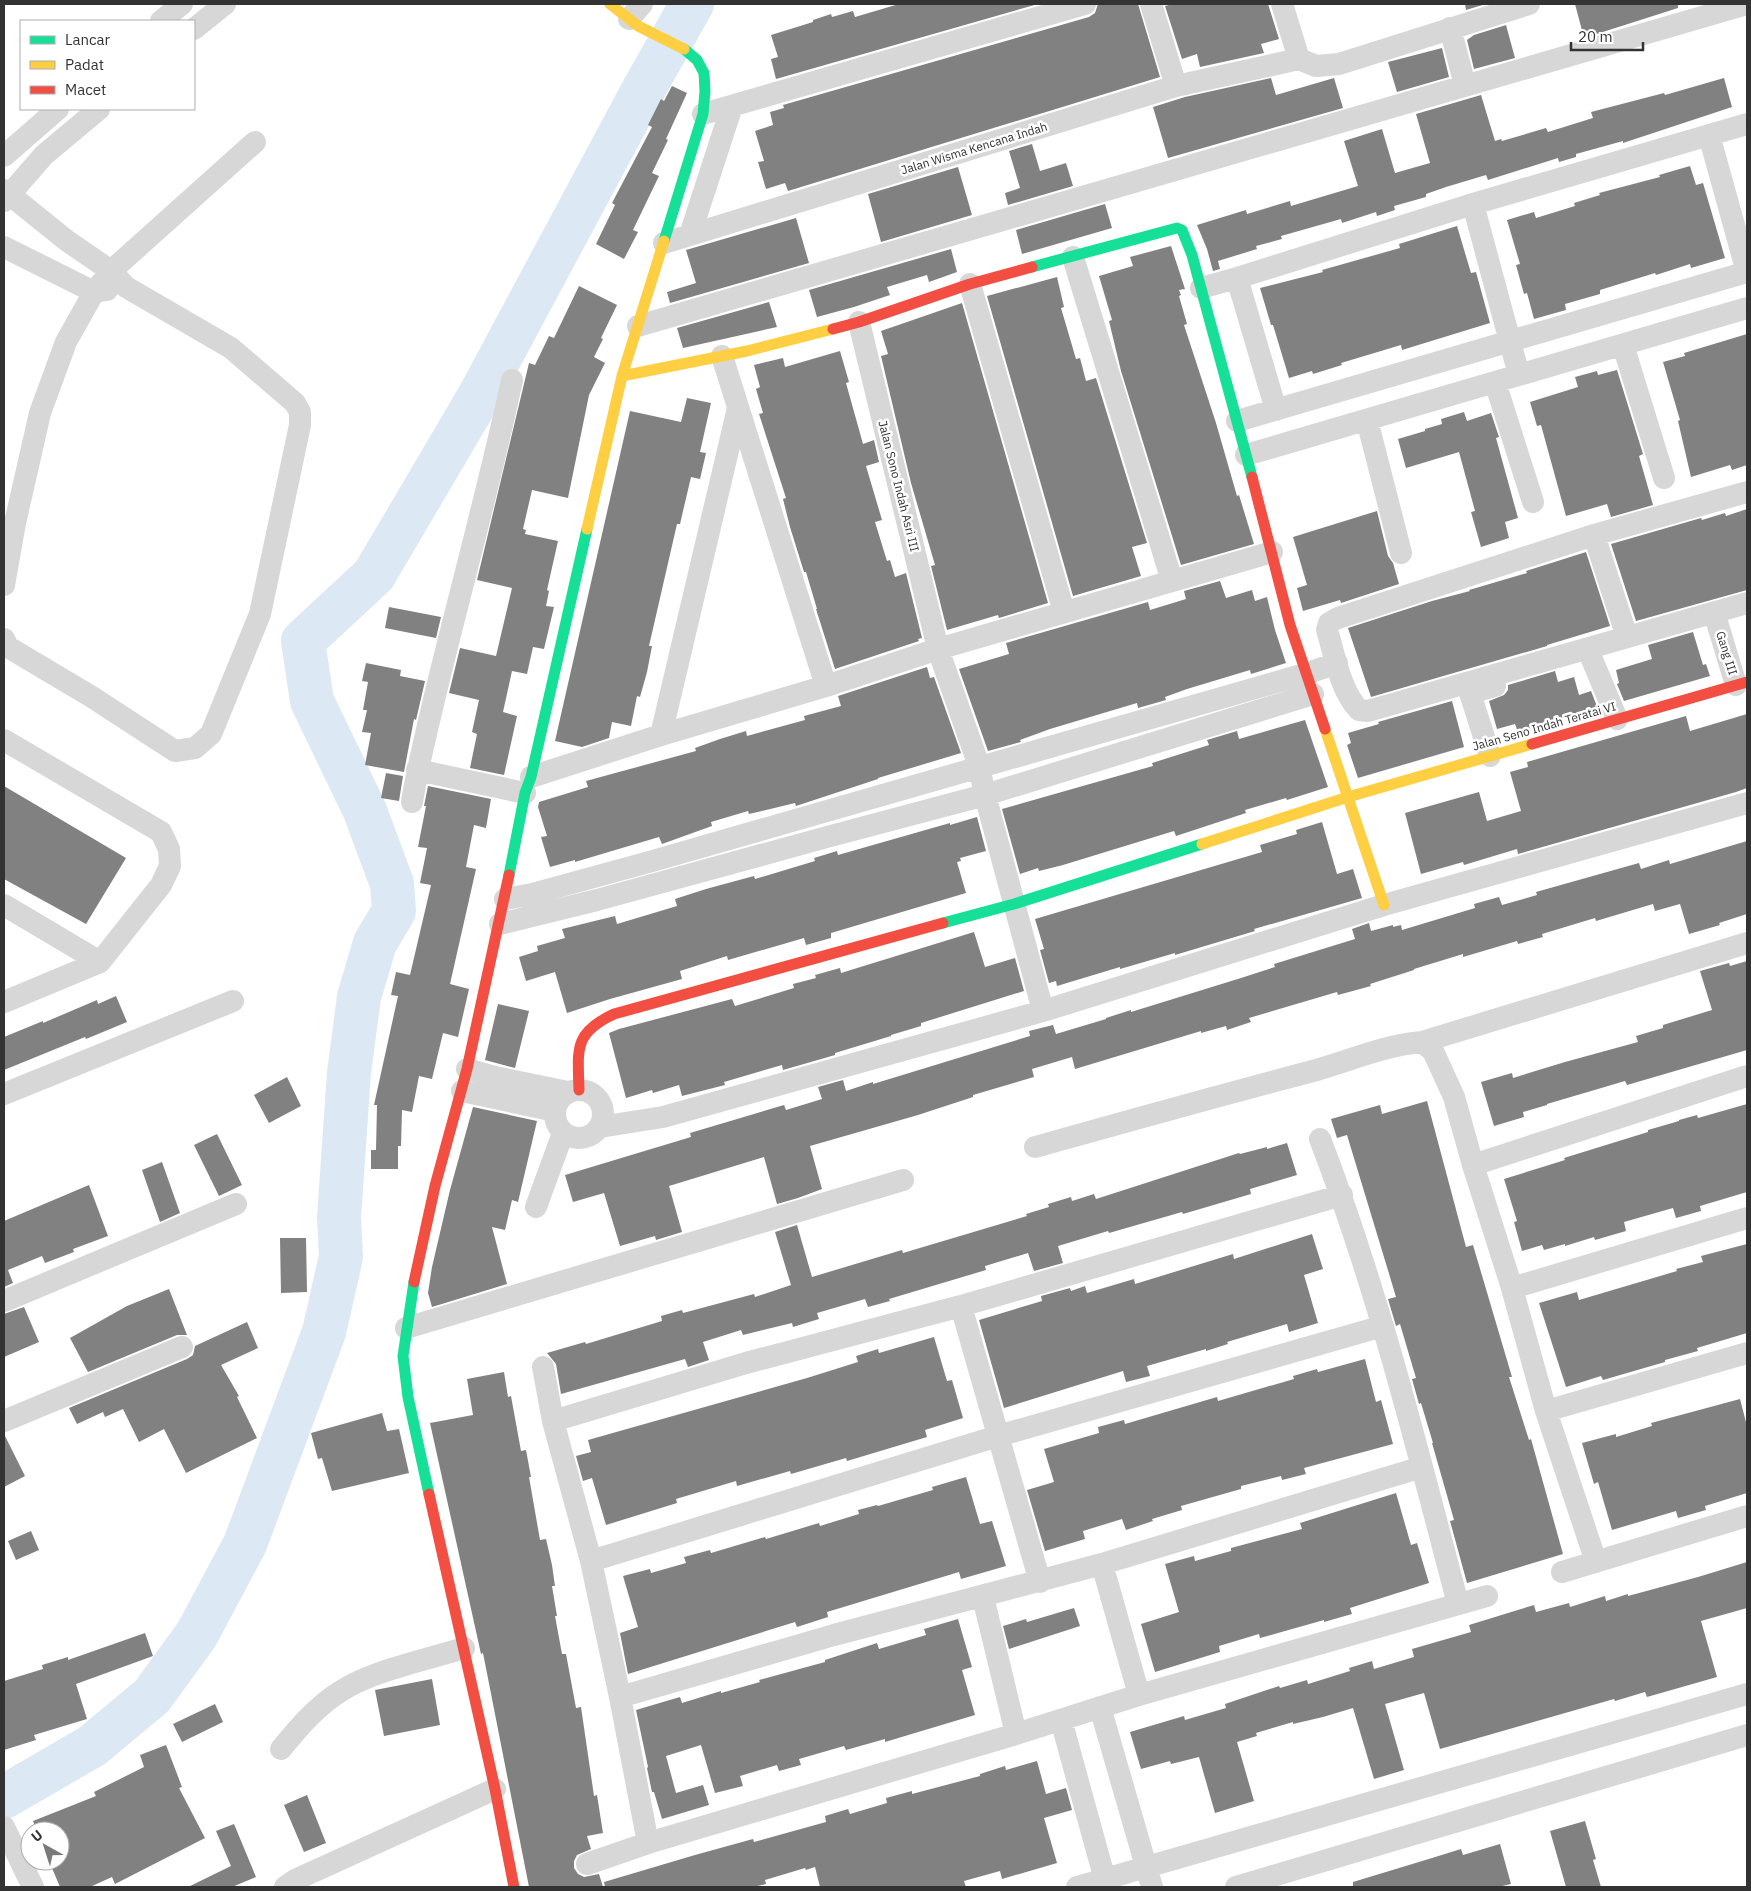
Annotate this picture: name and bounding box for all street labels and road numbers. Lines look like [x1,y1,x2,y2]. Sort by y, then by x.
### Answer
street label: Jalan Wisma Kencana Indah [899,119,1049,177]
street label: Jalan Sono Indah Asri III [875,419,923,553]
street label: Gang III [1713,629,1741,677]
street label: Jalan Seno Indah Teratai VI [1471,698,1618,754]

